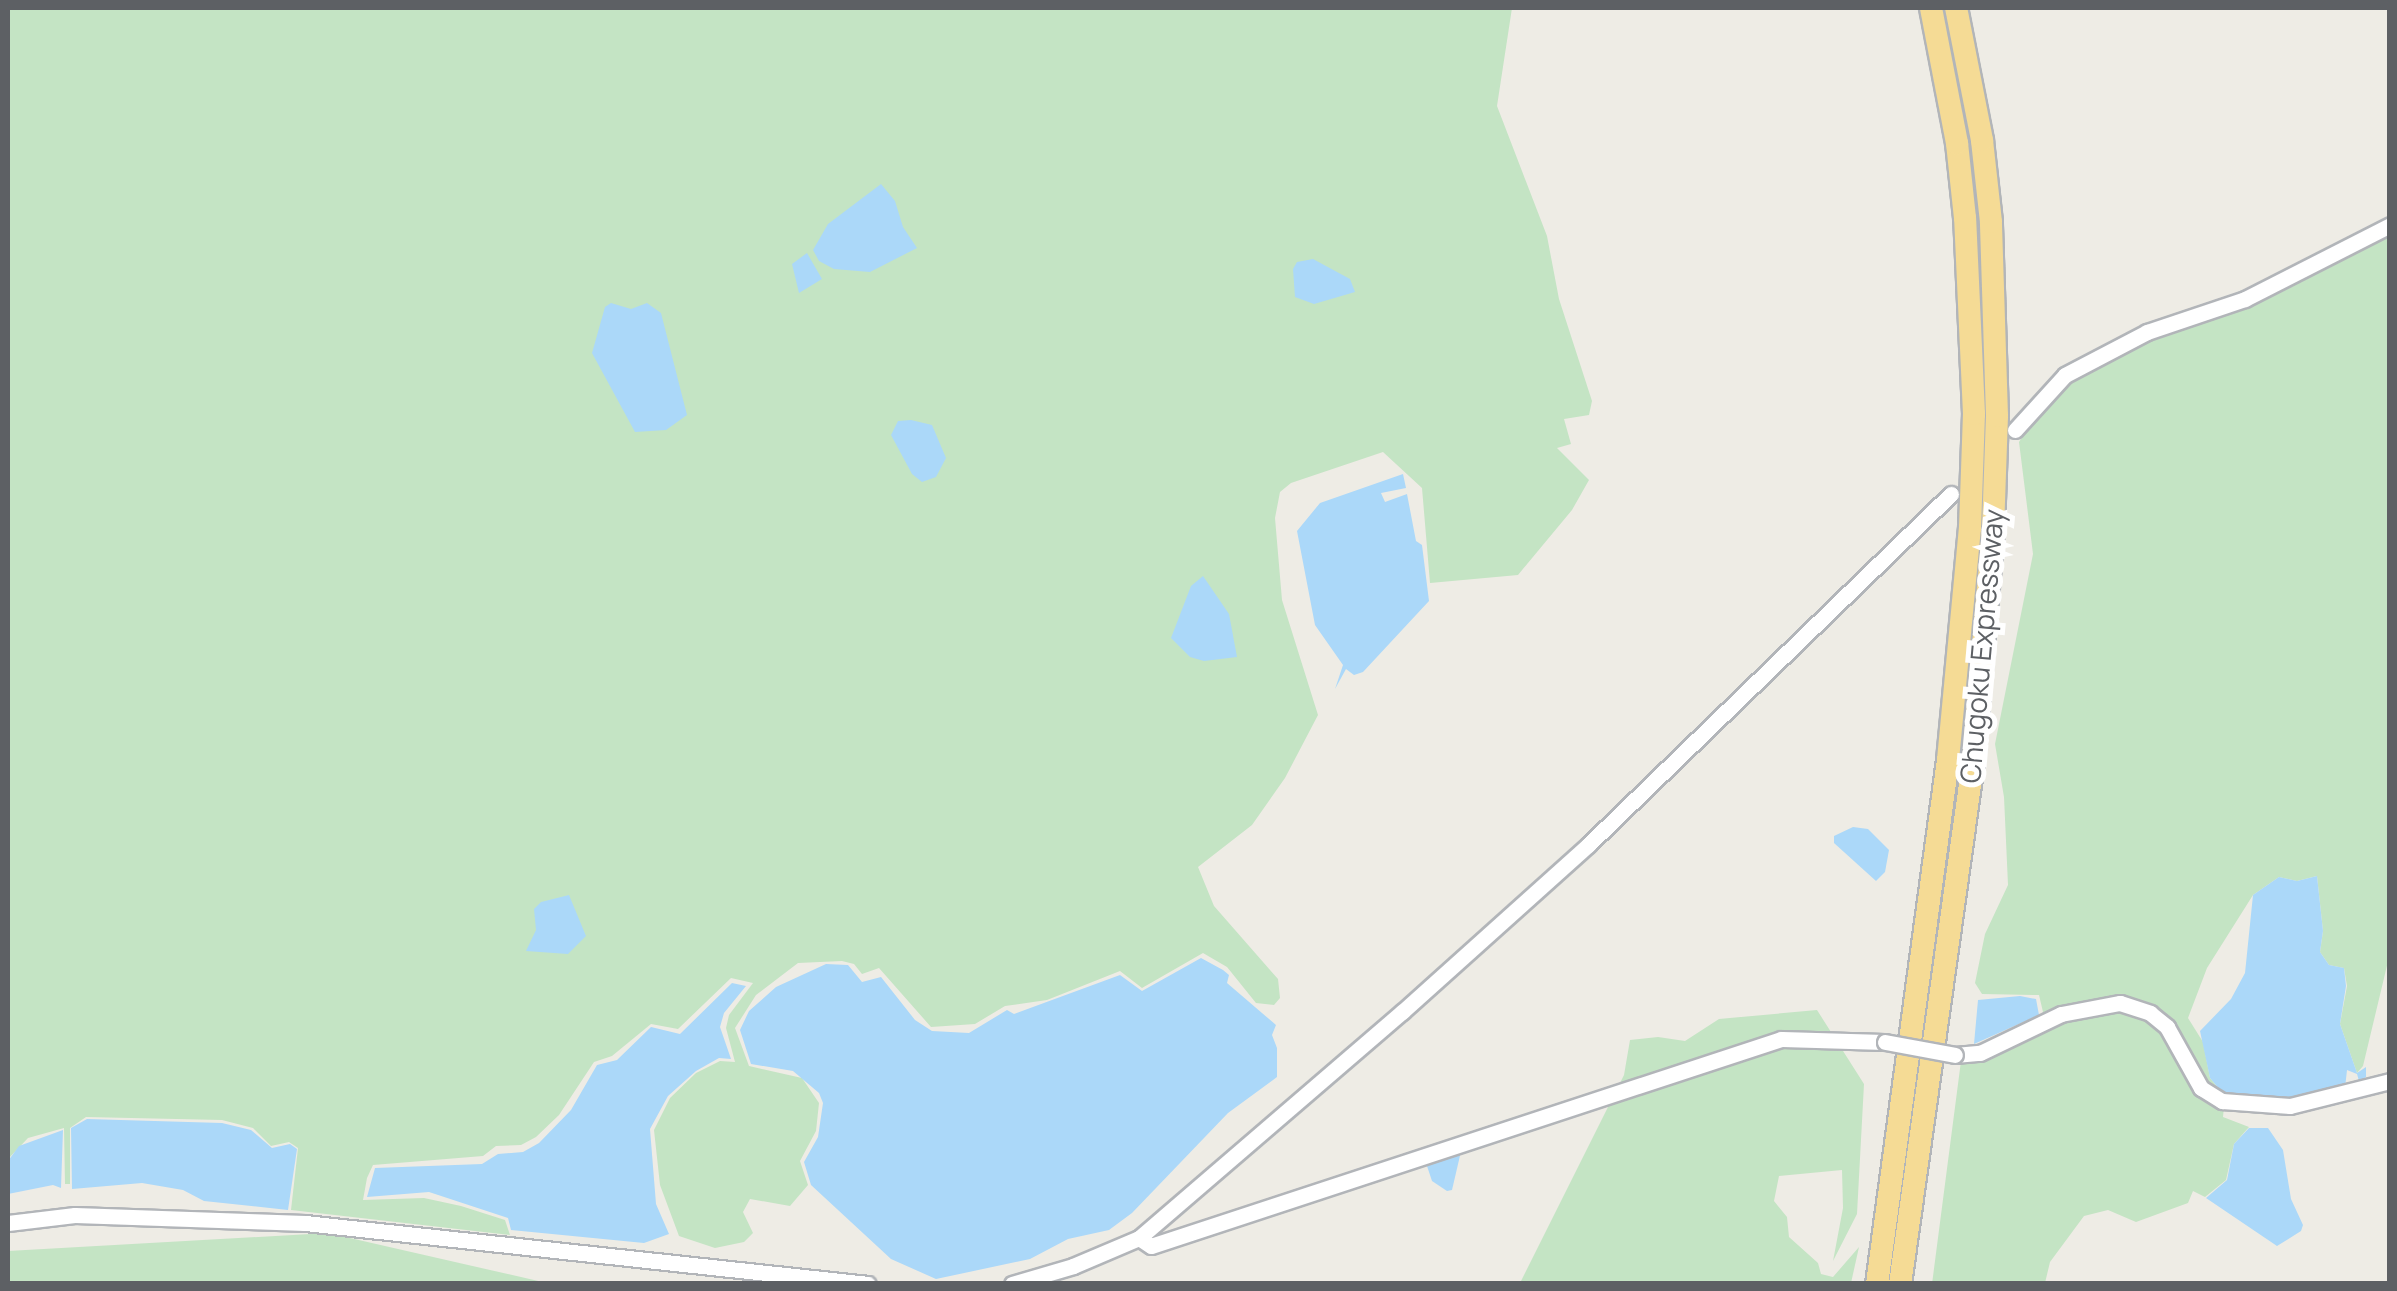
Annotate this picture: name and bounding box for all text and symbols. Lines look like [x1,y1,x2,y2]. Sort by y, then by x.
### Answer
street label: Chugoku Expressway [1952,508,2010,784]

